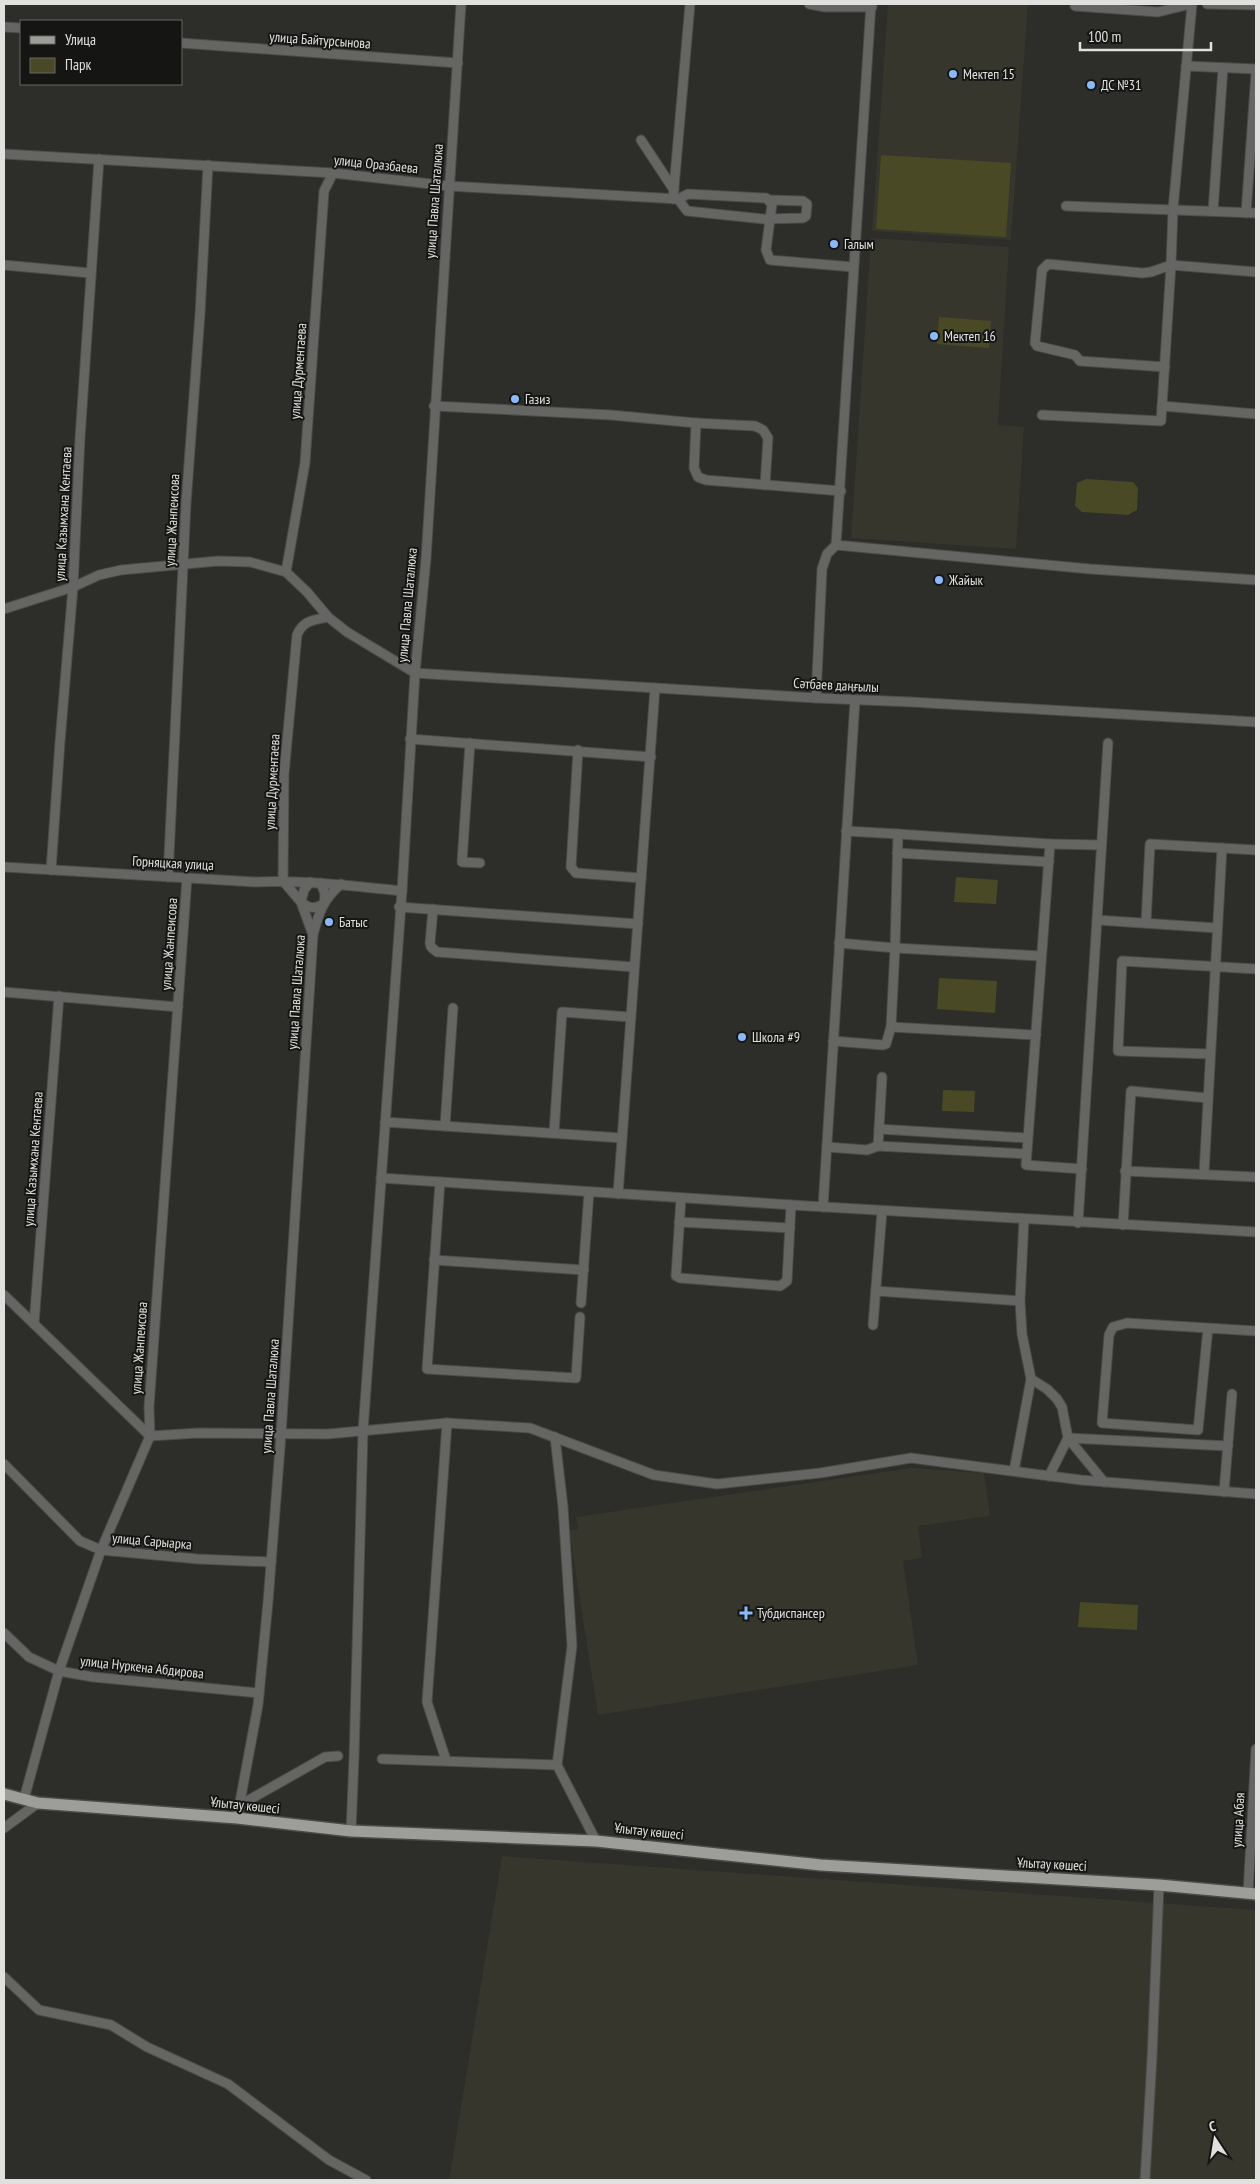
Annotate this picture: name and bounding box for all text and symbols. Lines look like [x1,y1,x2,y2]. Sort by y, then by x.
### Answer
legend [20,20,182,85]
scale bar [1080,20,1211,52]
street label: улица Байтурсынова [269,27,371,53]
text: 100 m [1088,27,1121,46]
text: Улица [65,30,96,49]
text: Парк [65,55,91,74]
place label: Мектеп 15 [963,65,1015,83]
marker: Мектеп 15 [947,68,959,80]
place label: ДС №31 [1101,76,1141,94]
marker: ДС №31 [1085,79,1097,91]
street label: улица Павла Шаталюка [421,143,447,259]
street label: улица Оразбаева [333,151,419,177]
place label: Галым [844,235,874,253]
marker: Галым [828,238,840,250]
street label: улица Дурментаева [286,322,310,420]
place label: Мектеп 16 [944,327,996,345]
marker: Мектеп 16 [928,330,940,342]
place label: Газиз [525,390,550,408]
marker: Газиз [509,393,521,405]
street label: улица Казымхана Кентаева [50,446,76,582]
street label: улица Жанпеисова [161,473,183,567]
street label: улица Павла Шаталюка [393,547,421,663]
place label: Жайык [948,571,983,589]
marker: Жайык [933,574,945,586]
street label: Сәтбаев даңғылы [793,674,879,696]
street label: улица Дурментаева [260,733,284,831]
street label: Горняцкая улица [132,852,214,874]
street label: улица Жанпеисова [157,897,181,991]
place label: Батыс [339,913,368,931]
marker: Батыс [323,916,335,928]
street label: улица Павла Шаталюка [283,934,309,1050]
place label: Школа #9 [752,1028,800,1046]
marker: Школа #9 [736,1031,748,1043]
street label: улица Казымхана Кентаева [19,1091,47,1227]
street label: улица Жанпеисова [127,1301,151,1395]
street label: улица Павла Шаталюка [257,1338,283,1454]
street label: улица Сарыарка [111,1529,193,1553]
place label: Тубдиспансер [757,1604,825,1622]
marker: Тубдиспансер [739,1606,753,1620]
street label: улица Нуркена Абдирова [79,1652,205,1682]
street label: Ұлытау көшесі [209,1792,281,1818]
street label: улица Абая [1228,1792,1248,1848]
street label: Ұлытау көшесі [613,1818,685,1844]
street label: Ұлытау көшесі [1017,1853,1087,1875]
north arrow [1190,2114,1240,2164]
text: С [1207,2117,1218,2136]

